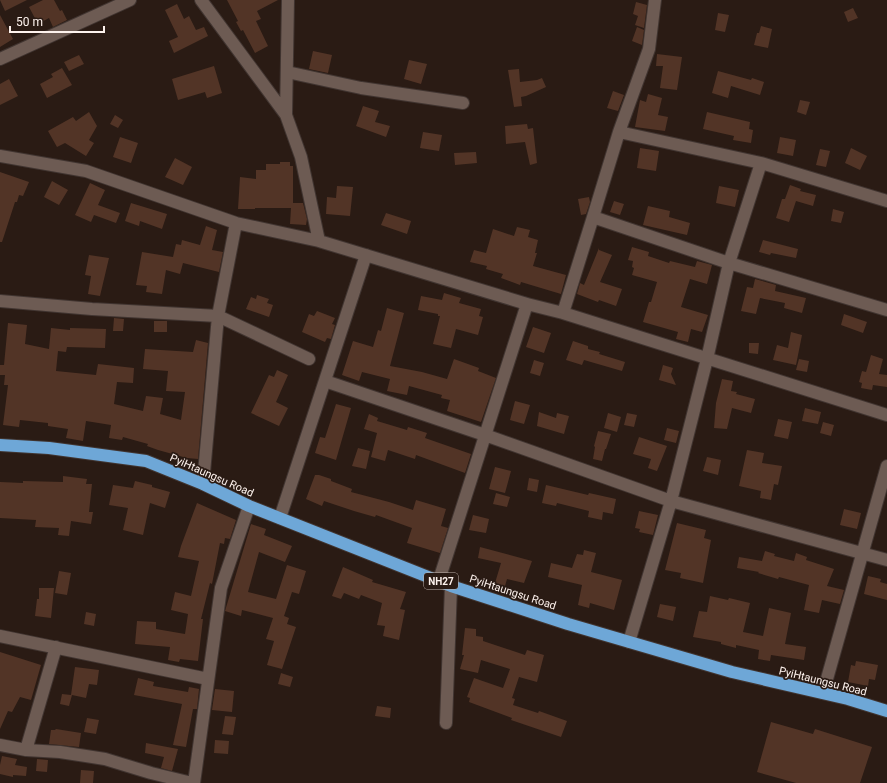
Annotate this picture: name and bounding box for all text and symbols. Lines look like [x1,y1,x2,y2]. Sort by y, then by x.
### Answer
scale bar [10,8,104,34]
text: 50 m [16,15,43,29]
street label: PyiHtaungsu Road [168,451,256,500]
street label: PyiHtaungsu Road [468,572,558,613]
road number: NH27 [424,573,458,589]
street label: PyiHtaungsu Road [777,664,868,699]

